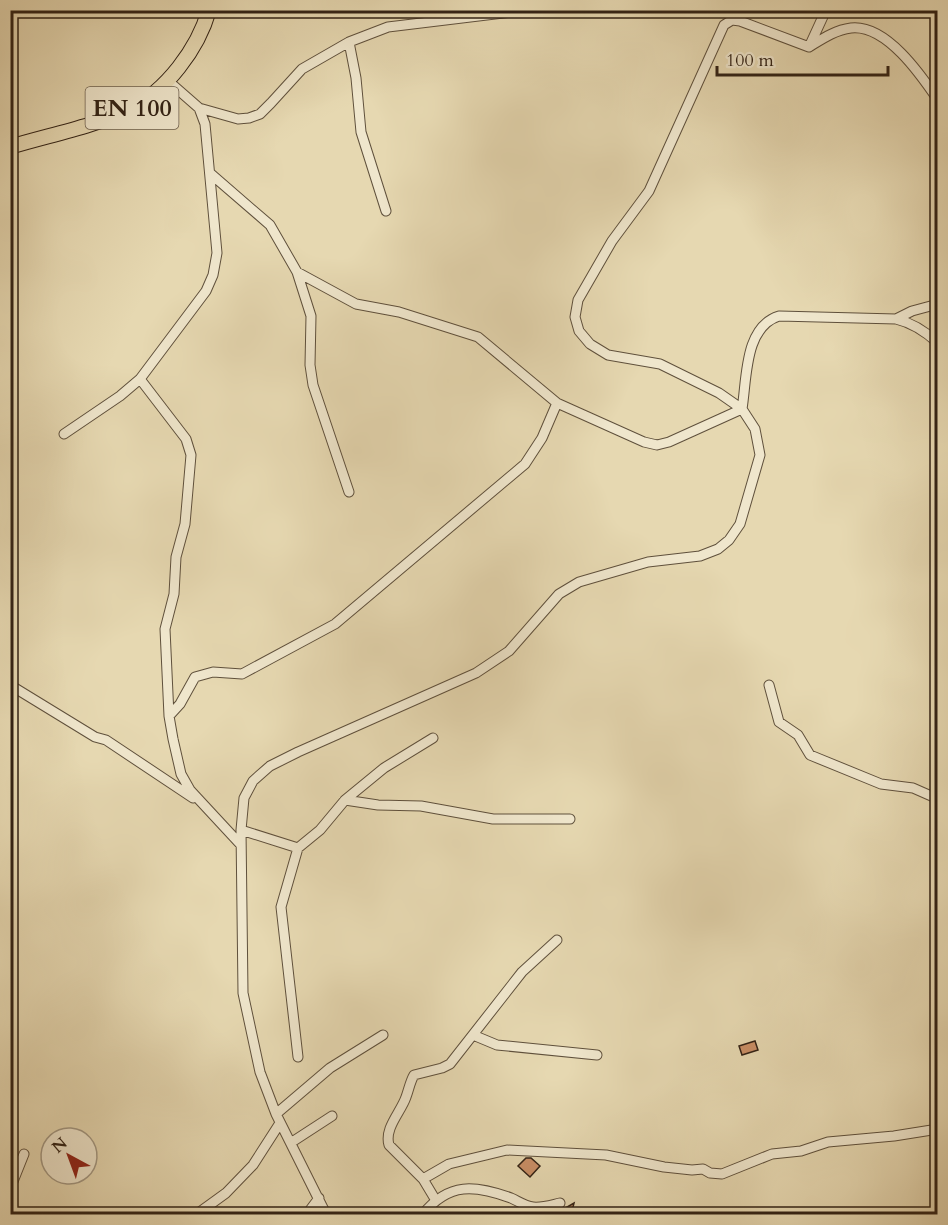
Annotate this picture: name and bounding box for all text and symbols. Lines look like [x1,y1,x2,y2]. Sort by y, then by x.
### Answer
scale bar [717,39,888,77]
text: 100 m [726,48,774,73]
road number: EN 100 [86,87,178,129]
north arrow [39,1126,99,1186]
text: N [47,1133,72,1158]

